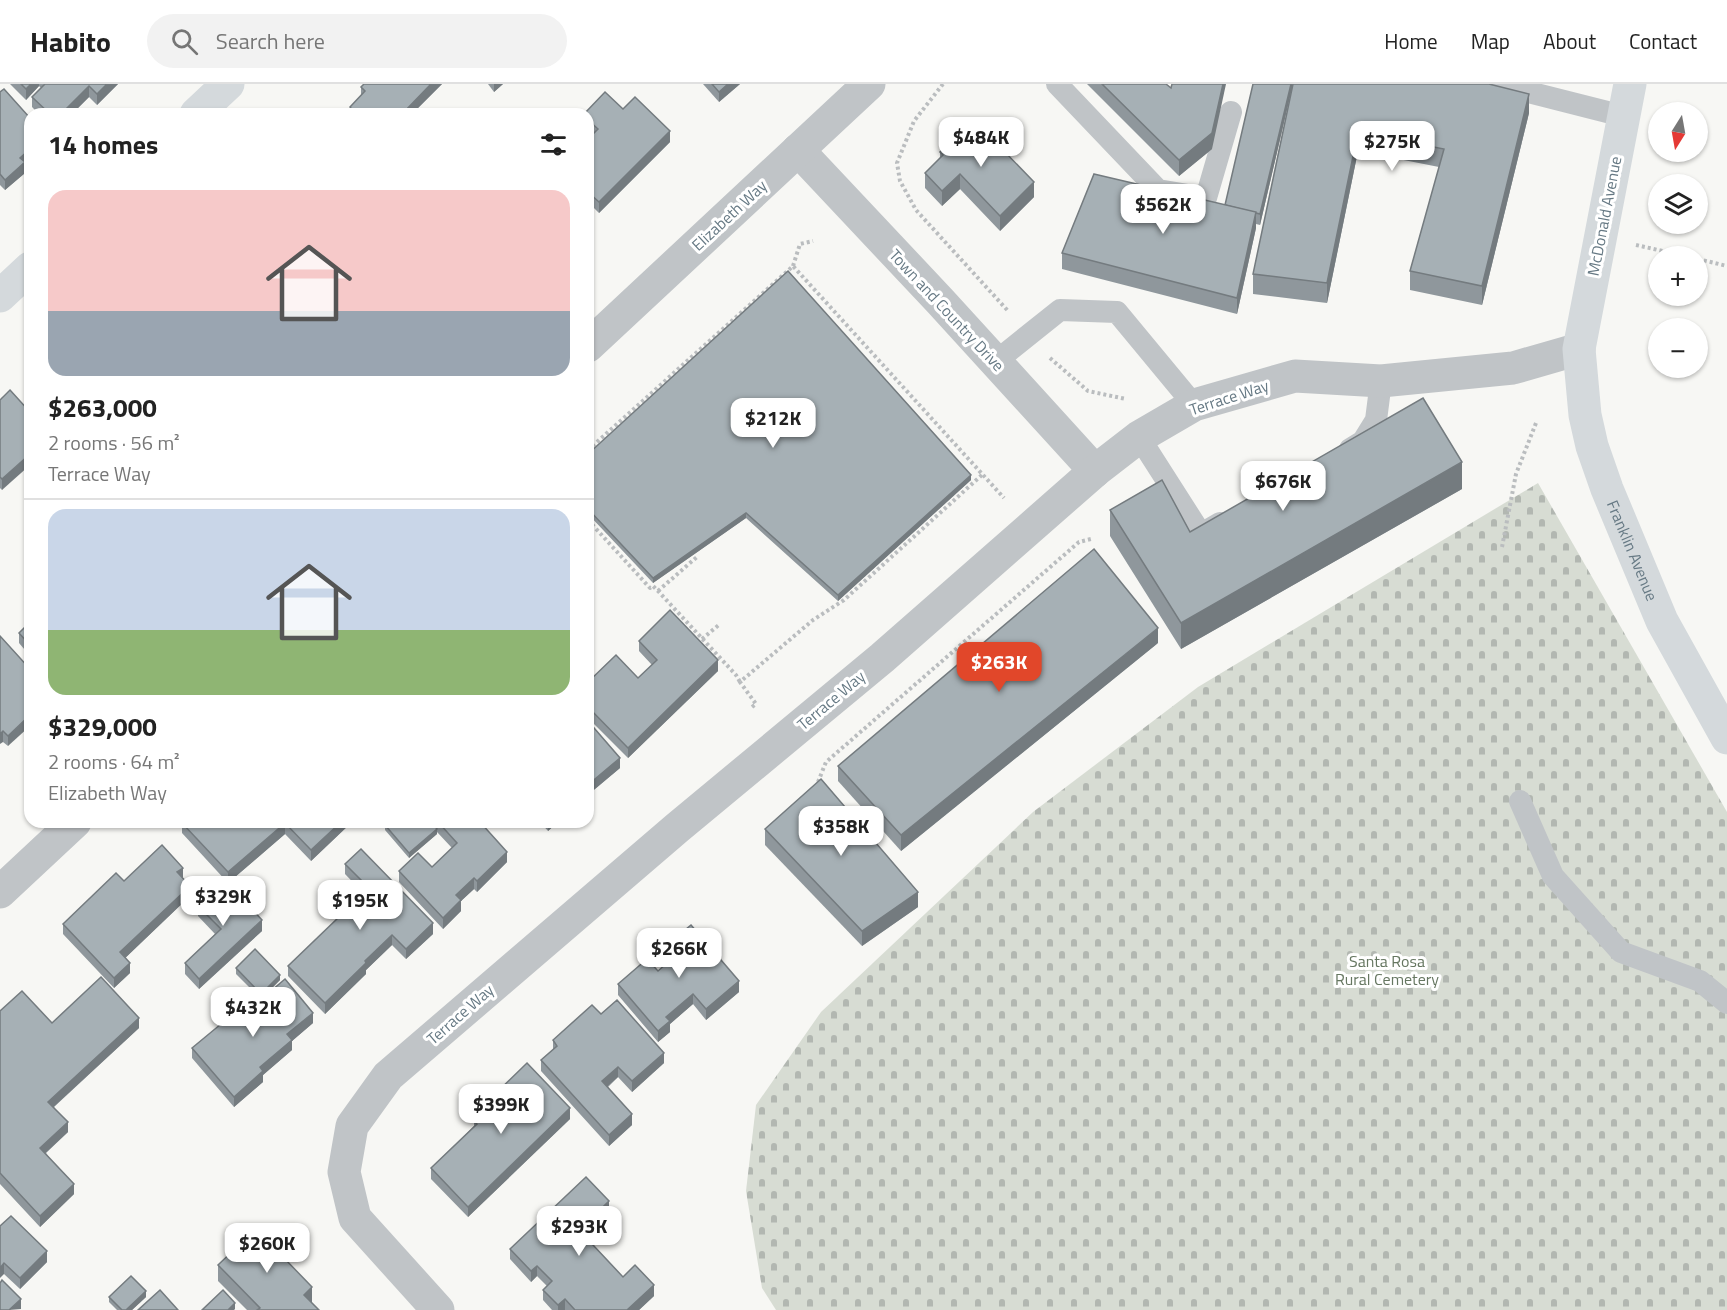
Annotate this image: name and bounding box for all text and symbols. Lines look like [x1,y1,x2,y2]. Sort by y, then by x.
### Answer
search box [147,14,567,68]
text: Habito [30,20,111,63]
text: Search here [216,24,325,58]
icon: search [168,25,201,58]
text: Home [1384,25,1438,57]
text: Map [1471,25,1510,57]
text: About [1543,25,1596,57]
text: Contact [1629,25,1697,57]
north arrow [1648,102,1708,162]
map controls [1648,102,1708,378]
pin: $484K [939,117,1023,168]
text: $484K [953,121,1009,152]
pin: $275K [1350,121,1434,172]
text: 14 homes [48,125,158,164]
text: $275K [1364,125,1420,156]
icon: filters [537,128,570,161]
street label: McDonald Avenue [1581,154,1627,278]
street label: Elizabeth Way [686,174,772,256]
button: layers [1648,174,1708,234]
pin: $562K [1121,184,1205,235]
text: $562K [1135,188,1191,219]
icon: home [255,229,363,337]
street label: Town and Country Drive [884,243,1010,377]
button: + [1648,246,1708,306]
button: − [1648,318,1708,378]
street label: Terrace Way [1186,373,1272,421]
text: $263,000 [48,388,157,427]
pin: $212K [731,398,815,449]
text: $212K [745,402,801,433]
text: 2 rooms · 56 m² [48,427,180,458]
text: Terrace Way [48,458,151,489]
pin: $676K [1241,461,1325,512]
text: $676K [1255,465,1311,496]
street label: Franklin Avenue [1601,496,1664,605]
icon: home [255,548,363,656]
pin: $263K [957,642,1041,693]
text: $263K [971,646,1027,677]
street label: Terrace Way [792,664,870,736]
text: $329,000 [48,707,157,746]
text: 2 rooms · 64 m² [48,746,180,777]
text: Elizabeth Way [48,777,167,808]
pin: $358K [799,806,883,857]
text: $358K [813,810,869,841]
pin: $329K [181,876,265,927]
text: $329K [195,880,251,911]
pin: $195K [318,880,402,931]
text: $195K [332,884,388,915]
pin: $266K [637,928,721,979]
text: $266K [651,932,707,963]
park label: Santa Rosa Rural Cemetery [1335,949,1439,991]
street label: Terrace Way [421,978,499,1050]
pin: $432K [211,987,295,1038]
text: $432K [225,991,281,1022]
pin: $399K [459,1084,543,1135]
text: $399K [473,1088,529,1119]
pin: $293K [537,1206,621,1257]
text: $293K [551,1210,607,1241]
pin: $260K [225,1223,309,1274]
text: $260K [239,1227,295,1258]

